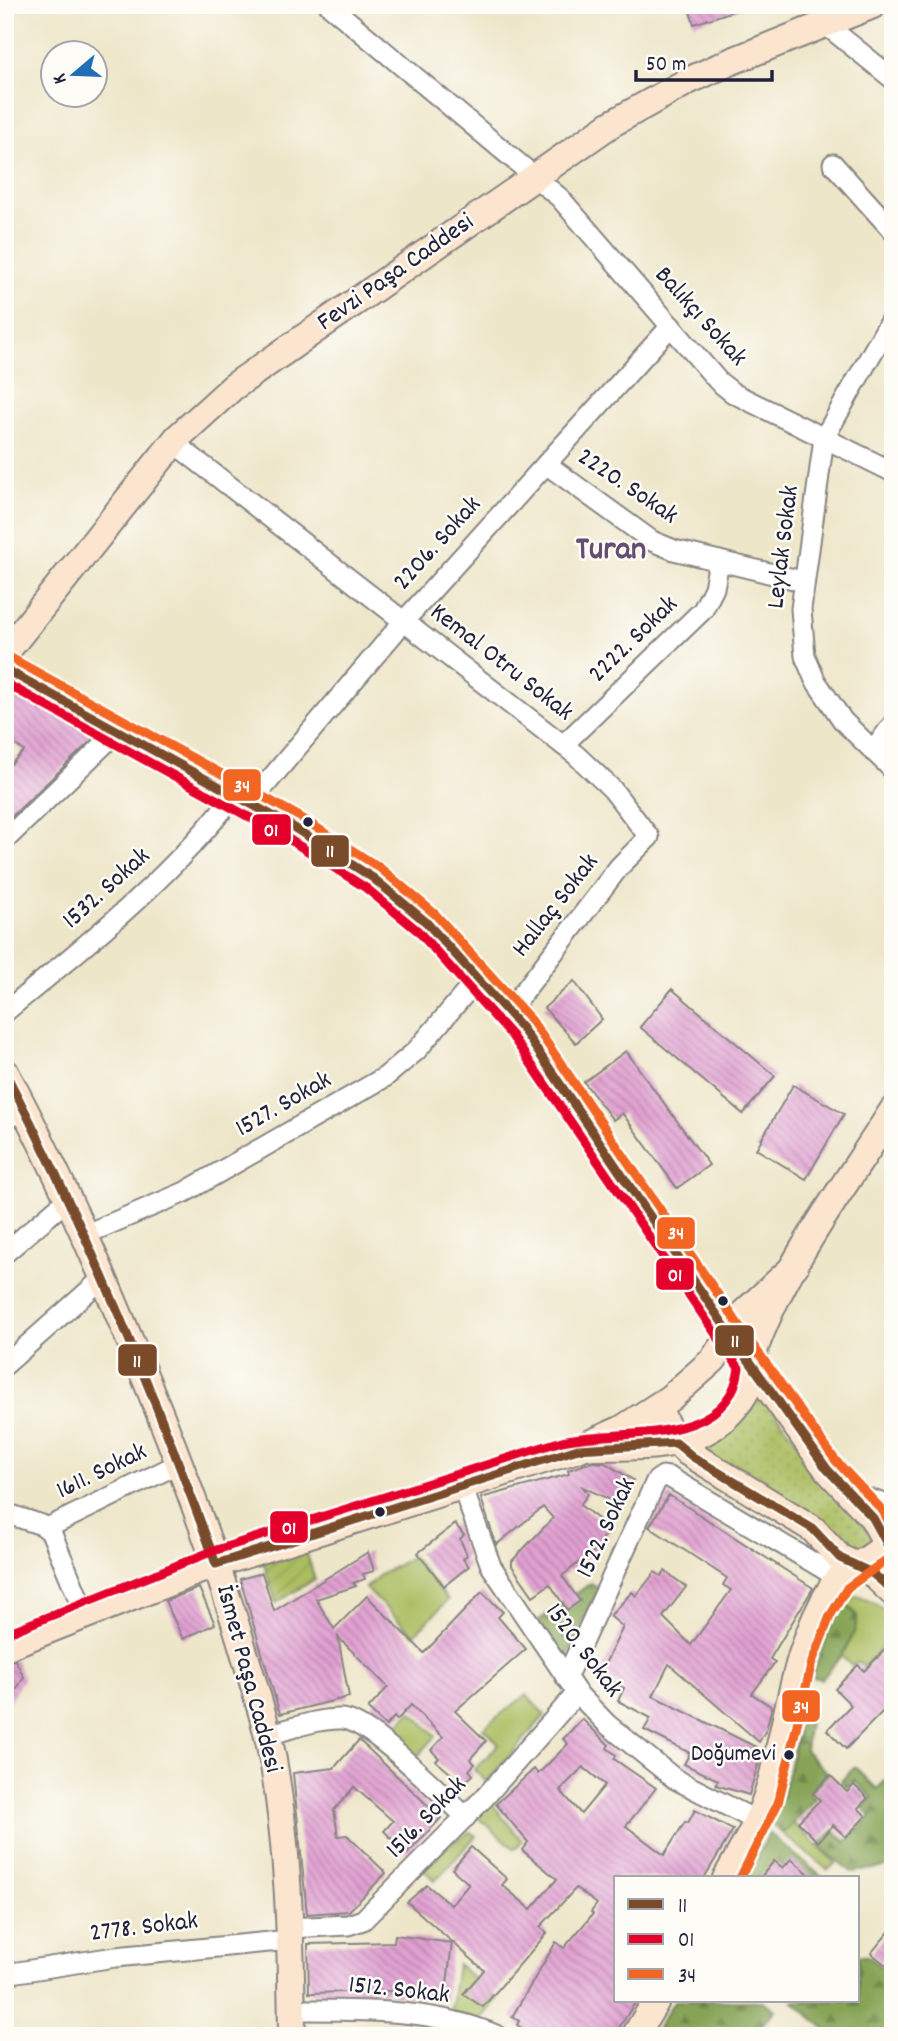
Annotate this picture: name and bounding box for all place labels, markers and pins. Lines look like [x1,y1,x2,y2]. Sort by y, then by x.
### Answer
unlabelled marker [301,815,315,829]
unlabelled marker [716,1294,730,1308]
unlabelled marker [373,1505,387,1519]
place label: Doğumevi [691,1738,776,1772]
marker: Doğumevi [782,1748,796,1762]

